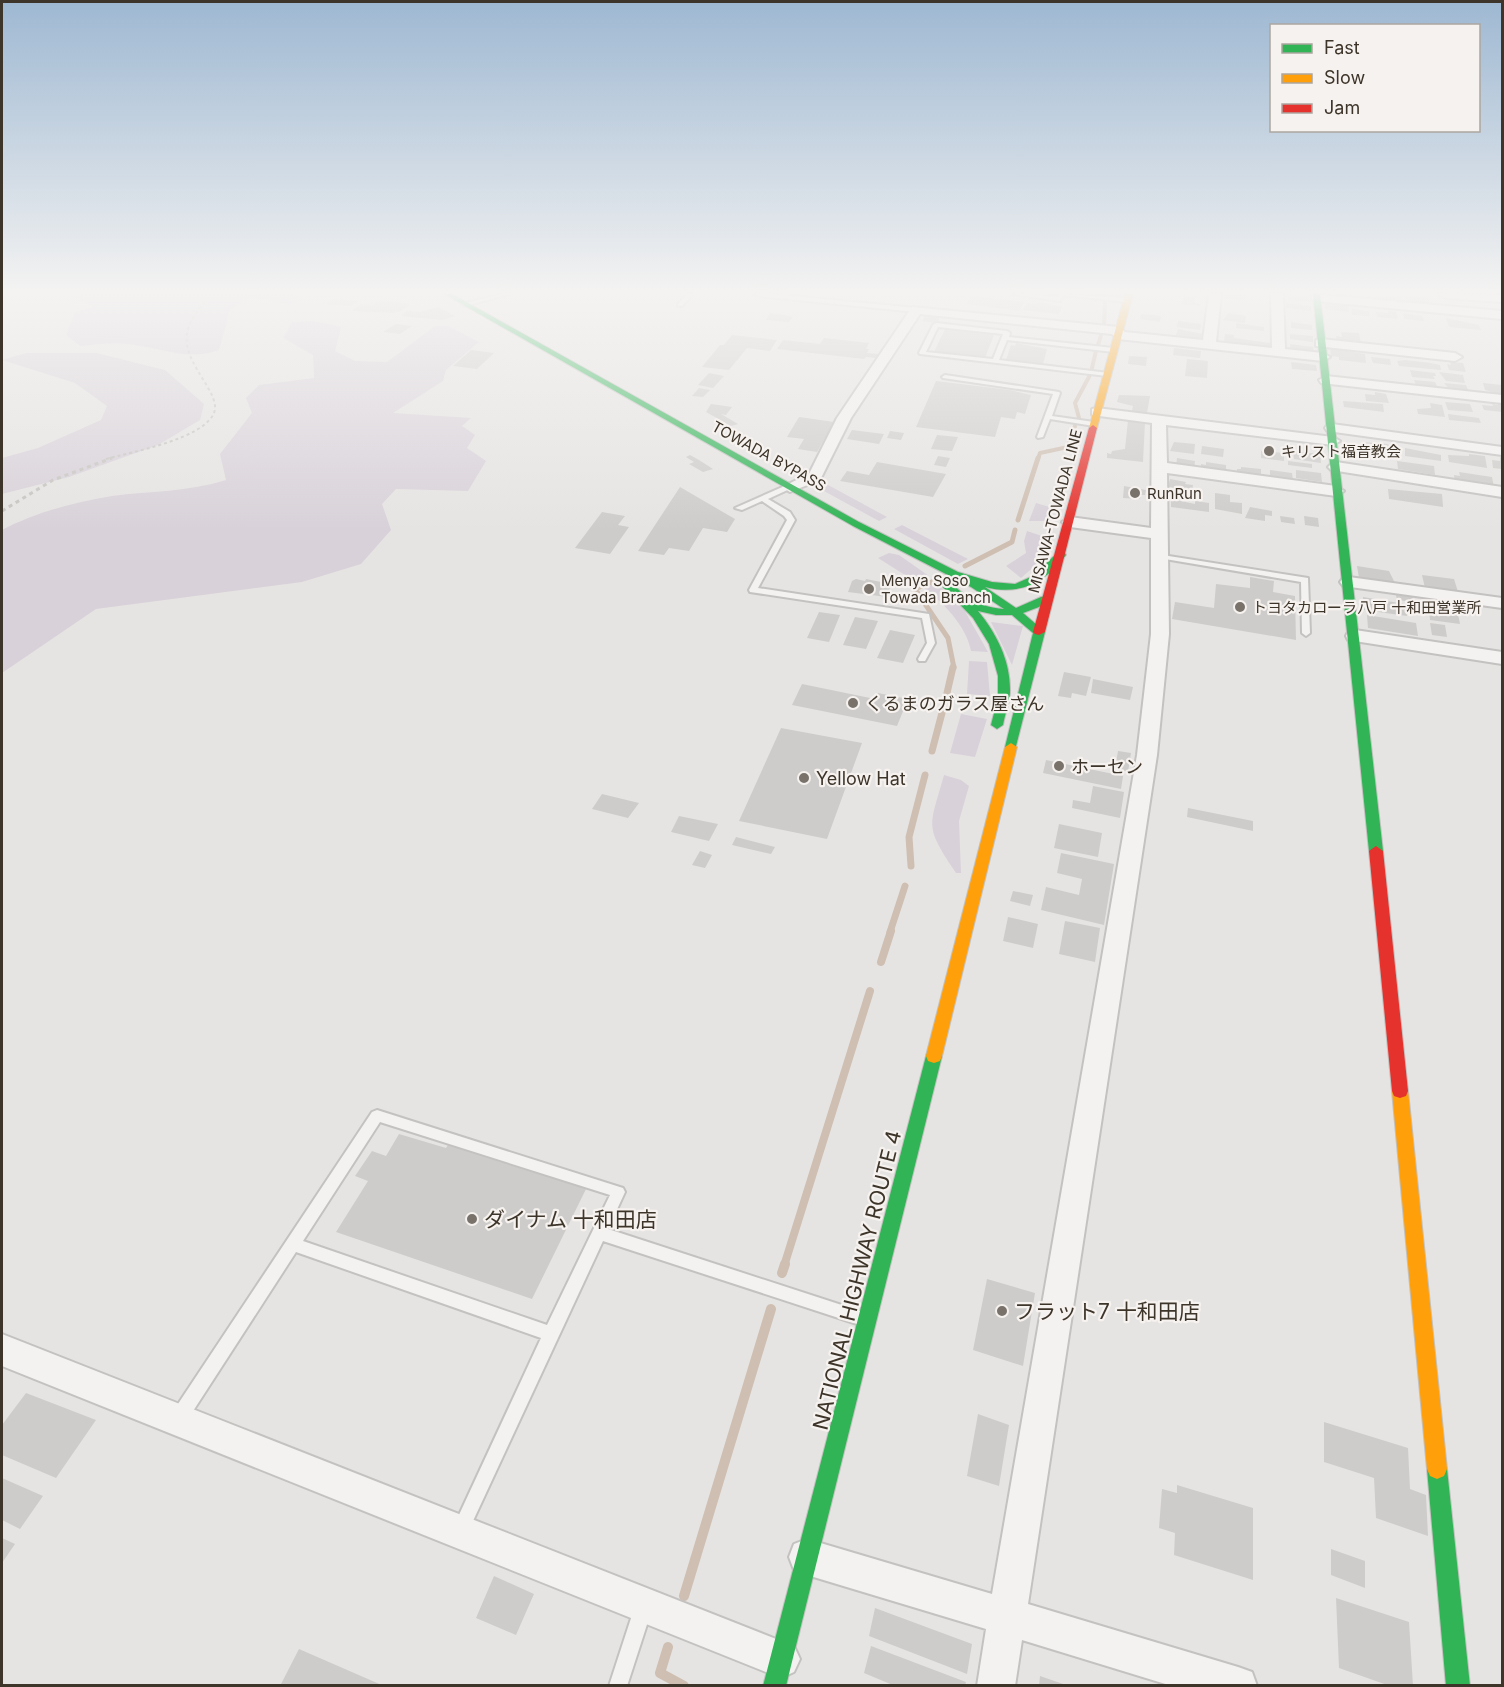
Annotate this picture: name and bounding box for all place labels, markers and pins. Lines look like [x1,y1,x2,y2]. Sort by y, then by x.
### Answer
place label: キリスト福音教会 [1281,442,1401,461]
marker: キリスト福音教会 [1262,444,1276,458]
place label: RunRun [1147,484,1202,503]
marker: RunRun [1128,486,1142,500]
place label: Menya Soso Towada Branch [881,571,991,607]
marker: Menya Soso Towada Branch [862,582,876,596]
place label: トヨタカローラ八戸 十和田営業所 [1252,598,1481,617]
marker: トヨタカローラ八戸 十和田営業所 [1233,600,1247,614]
place label: くるまのガラス屋さん [865,693,1044,714]
marker: くるまのガラス屋さん [846,696,860,710]
place label: ホーセン [1071,756,1143,777]
marker: ホーセン [1052,759,1066,773]
place label: Yellow Hat [816,768,906,789]
marker: Yellow Hat [797,771,811,785]
place label: ダイナム 十和田店 [484,1207,657,1232]
marker: ダイナム 十和田店 [465,1212,479,1226]
place label: フラット7 十和田店 [1014,1299,1200,1324]
marker: フラット7 十和田店 [995,1304,1009,1318]

